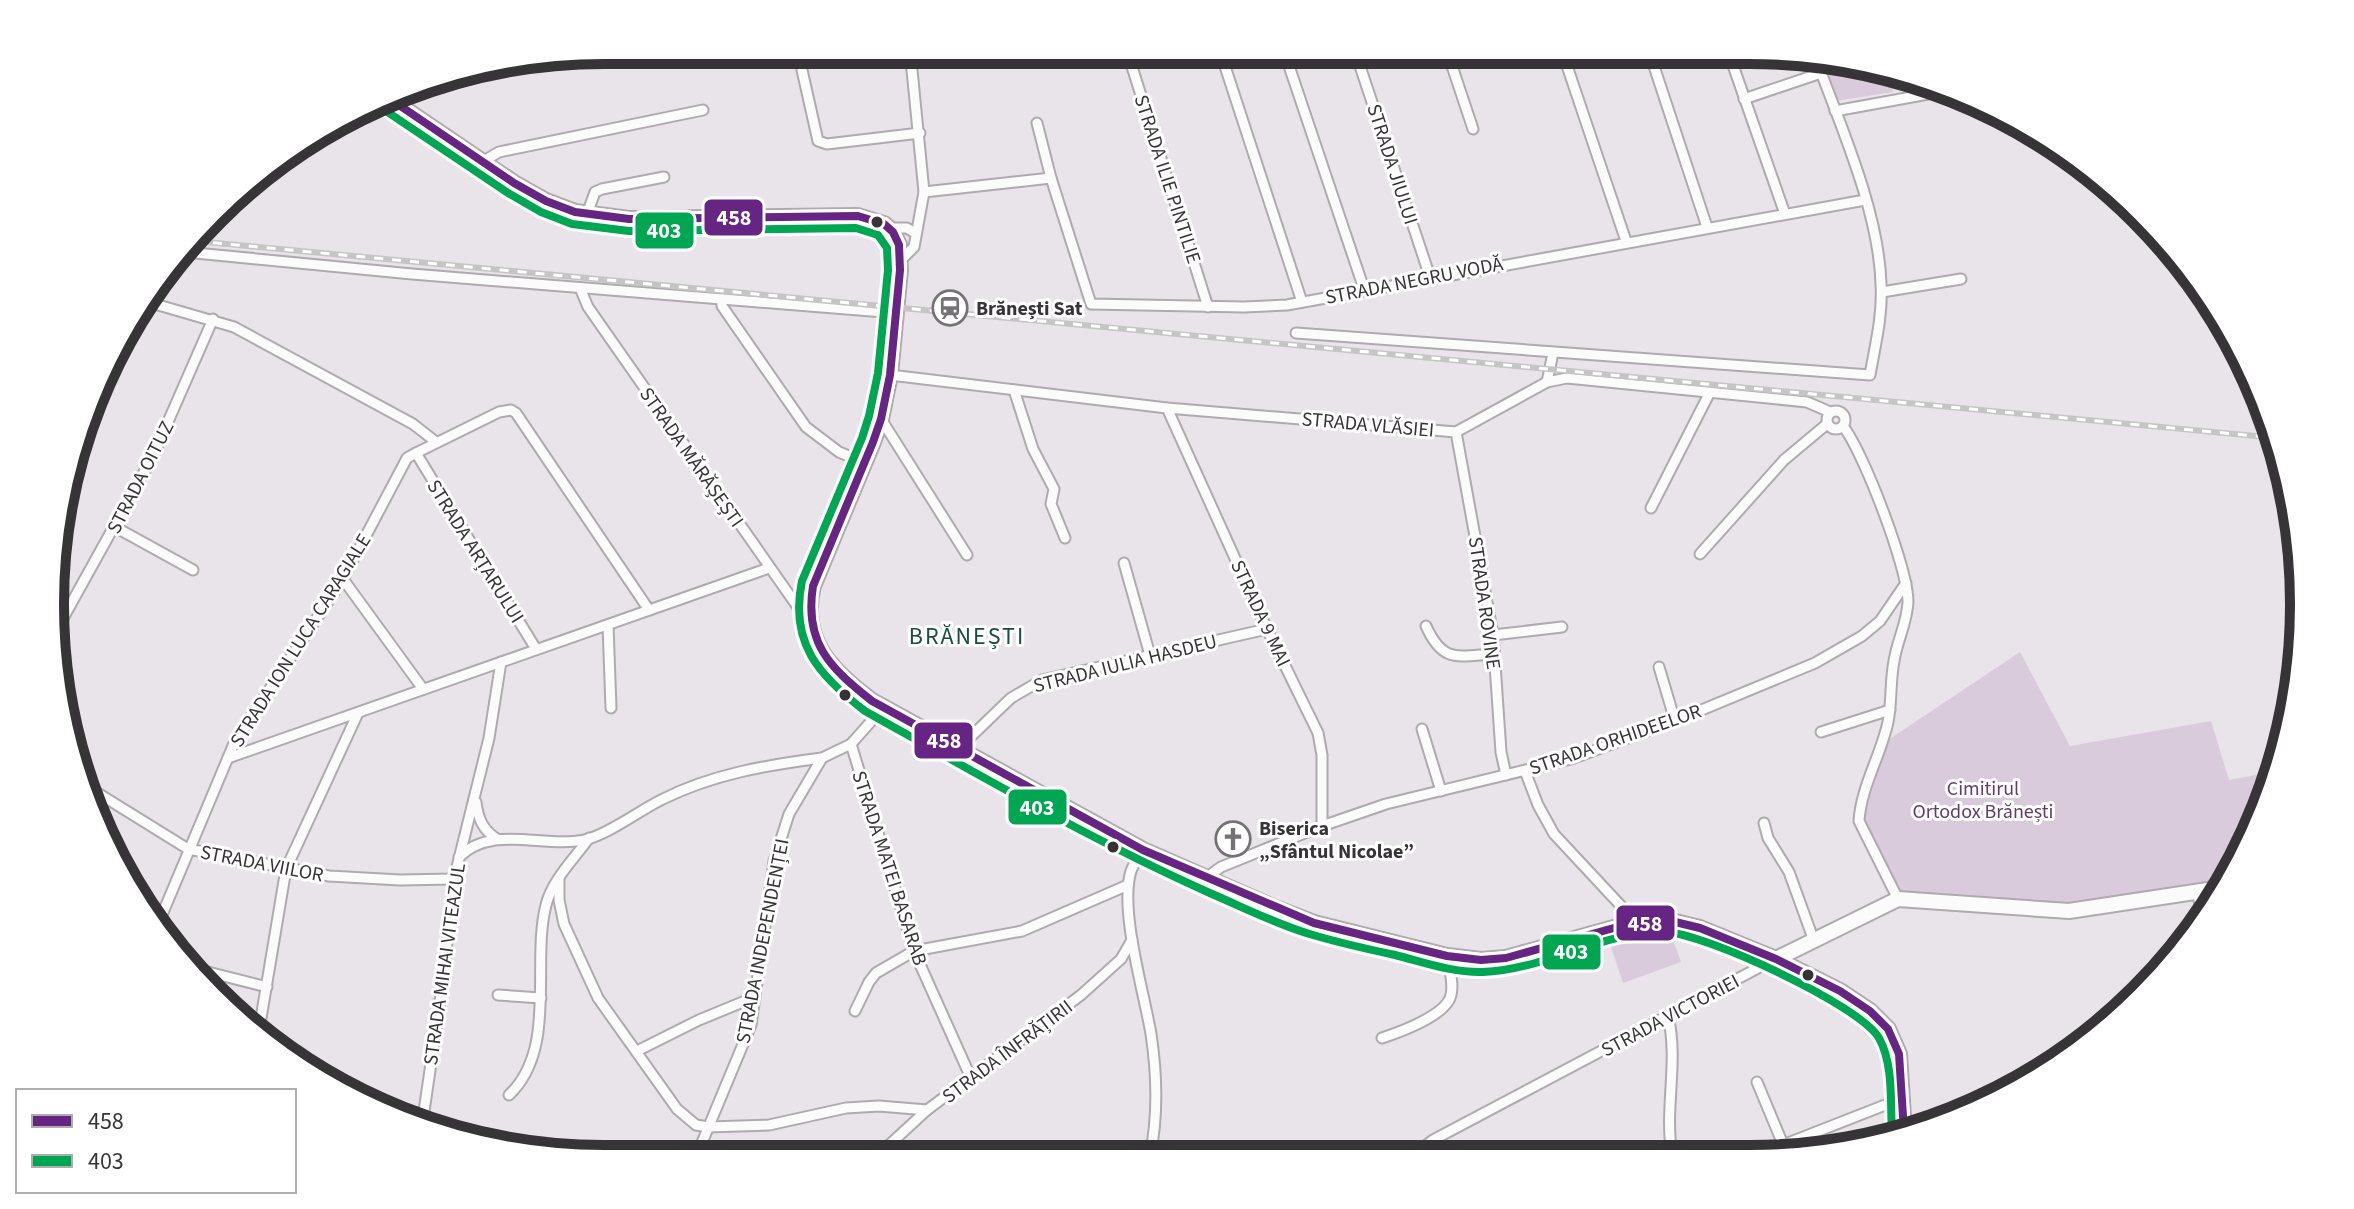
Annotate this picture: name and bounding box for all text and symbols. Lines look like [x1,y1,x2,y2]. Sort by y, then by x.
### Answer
street label: STRADA ILIE PINTILIE [1127,91,1208,267]
street label: STRADA JIULUI [1359,100,1425,228]
line badge: 458 [703,198,764,237]
text: 458 [717,202,751,234]
line badge: 403 [634,211,695,250]
unlabelled marker [869,214,885,230]
text: 403 [647,215,681,247]
street label: STRADA NEGRU VODĂ [1323,250,1506,312]
station icon: Brănești Sat [931,289,969,327]
place label: Brănești Sat [976,295,1083,323]
street label: STRADA MĂRĂȘEȘTI [632,382,750,533]
street label: STRADA VLĂSIEI [1301,405,1435,445]
street label: STRADA OITUZ [100,416,181,539]
street label: STRADA ARȚARULUI [420,474,531,629]
street label: STRADA ION LUCA CARAGIALE [224,528,378,753]
street label: STRADA ROVINE [1461,535,1507,671]
street label: STRADA 9 MAI [1223,556,1297,671]
district label: BRĂNEȘTI [909,619,1025,654]
street label: STRADA IULIA HASDEU [1030,628,1220,700]
unlabelled marker [837,687,853,703]
street label: STRADA ORHIDEELOR [1526,697,1705,783]
line badge: 458 [913,721,974,760]
text: 458 [927,725,961,757]
street label: STRADA MATEI BASARAB [844,767,934,969]
park label: Cimitirul Ortodox Brănești [1913,775,2053,826]
line badge: 403 [1007,788,1068,826]
text: 403 [1020,792,1054,824]
place label: Biserica „Sfântul Nicolae” [1259,815,1414,866]
church icon: Biserica „Sfântul Nicolae” [1214,820,1252,858]
street label: STRADA INDEPENDENȚEI [729,836,797,1046]
street label: STRADA VIILOR [198,838,326,890]
unlabelled marker [1105,839,1121,855]
street label: STRADA MIHAI VITEAZUL [417,861,473,1067]
line badge: 458 [1615,904,1676,942]
text: 458 [1628,908,1662,940]
line badge: 403 [1541,933,1602,971]
text: 403 [1554,936,1588,968]
unlabelled marker [1800,967,1816,983]
street label: STRADA VICTORIEI [1596,968,1744,1064]
street label: STRADA ÎNFRĂȚIRII [936,993,1079,1110]
legend [16,1089,296,1193]
text: 458 [88,1104,124,1139]
text: 403 [88,1144,124,1179]

